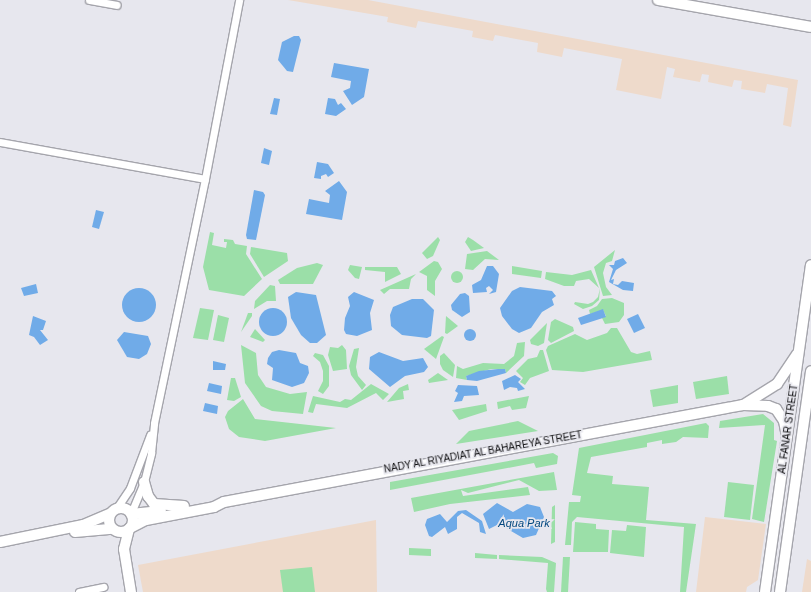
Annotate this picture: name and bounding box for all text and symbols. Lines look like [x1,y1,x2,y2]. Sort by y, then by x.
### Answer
street label: AL FANAR STREET [776,383,800,475]
street label: NADY AL RIYADIAT AL BAHAREYA STREET [382,428,584,476]
water label: Aqua Park [498,516,550,530]

